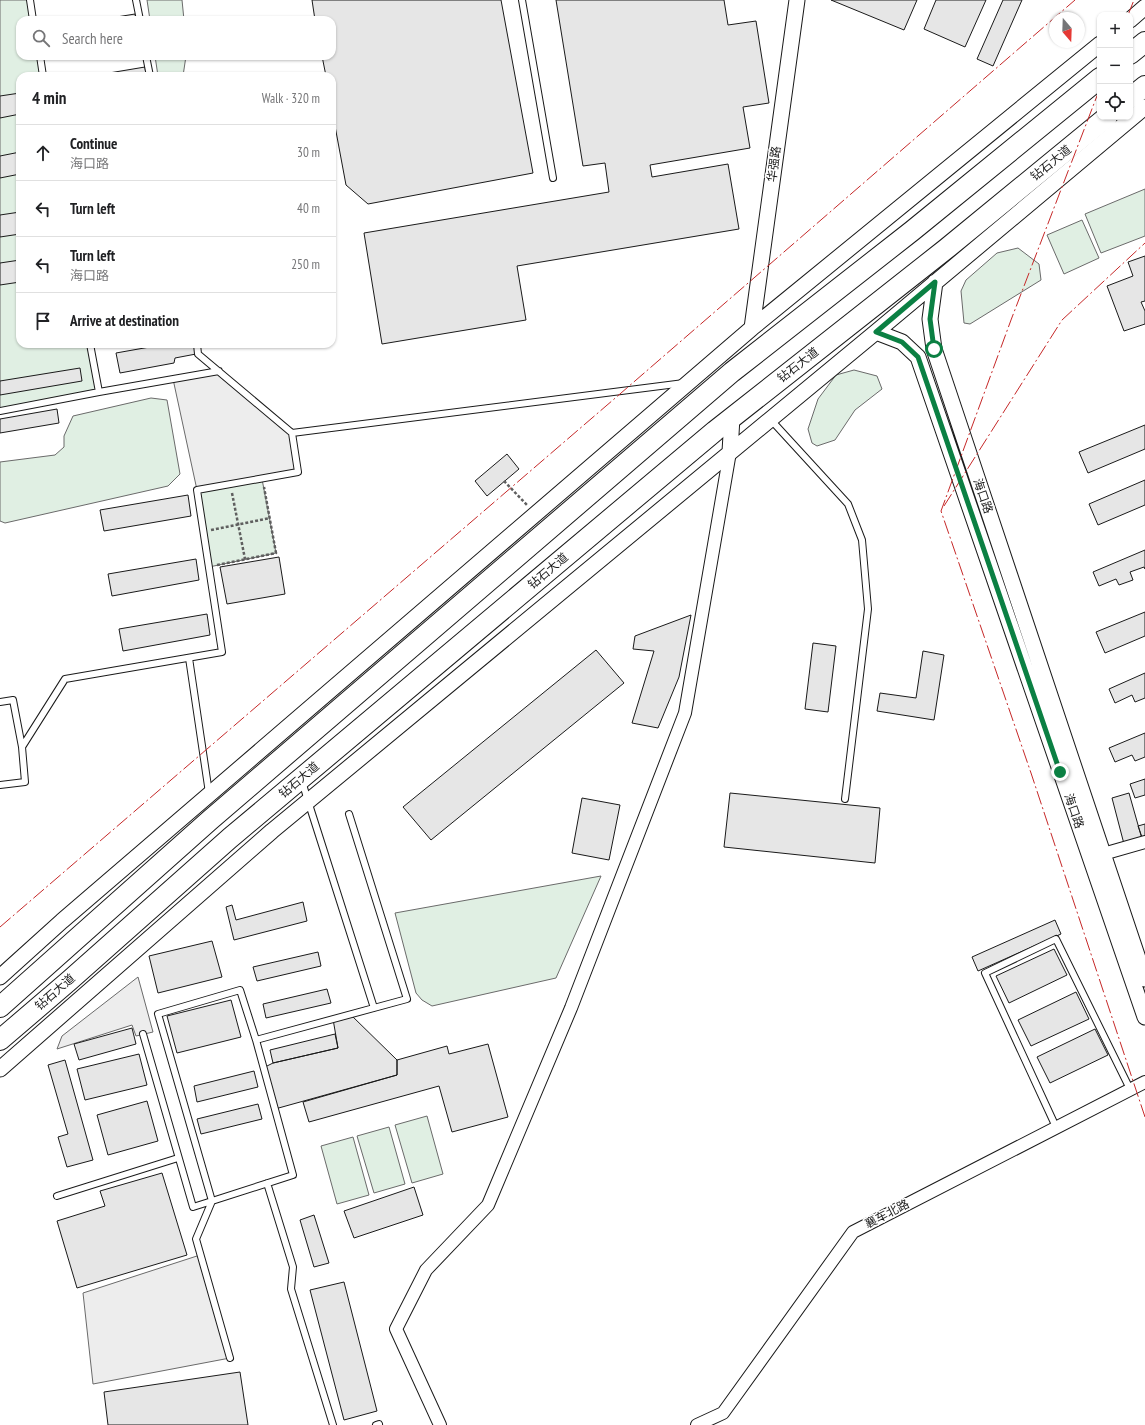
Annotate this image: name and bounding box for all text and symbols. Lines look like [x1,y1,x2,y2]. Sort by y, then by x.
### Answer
north arrow [1049,12,1085,48]
map controls [1097,12,1133,120]
button: + [1097,12,1133,48]
search box [16,16,336,60]
icon: search [30,27,52,49]
text: Search here [62,29,123,48]
button: − [1097,48,1133,84]
button: locate [1097,84,1133,120]
text: 4 min [32,87,66,109]
text: Walk · 320 m [262,90,320,107]
text: Continue [70,134,117,153]
icon: ahead [32,142,54,164]
street label: 钻石大道 [1027,142,1074,184]
text: 30 m [297,144,320,161]
street label: 华强路 [764,145,783,183]
text: 海口路 [70,155,109,172]
icon: left [32,198,54,220]
text: Turn left [70,199,115,218]
text: 40 m [297,200,320,217]
text: Turn left [70,246,115,265]
icon: left [32,254,54,276]
text: 250 m [291,256,320,273]
text: 海口路 [70,267,109,284]
icon: arrive [32,310,54,332]
text: Arrive at destination [70,311,179,330]
route start [925,340,943,358]
street label: 钻石大道 [774,344,821,385]
street label: 海口路 [971,476,996,515]
street label: 钻石大道 [524,549,571,592]
street label: 钻石大道 [275,758,322,801]
route end [1051,763,1069,781]
street label: 海口路 [1062,791,1087,830]
street label: 钻石大道 [32,970,78,1013]
street label: 襄车北路 [862,1196,912,1231]

